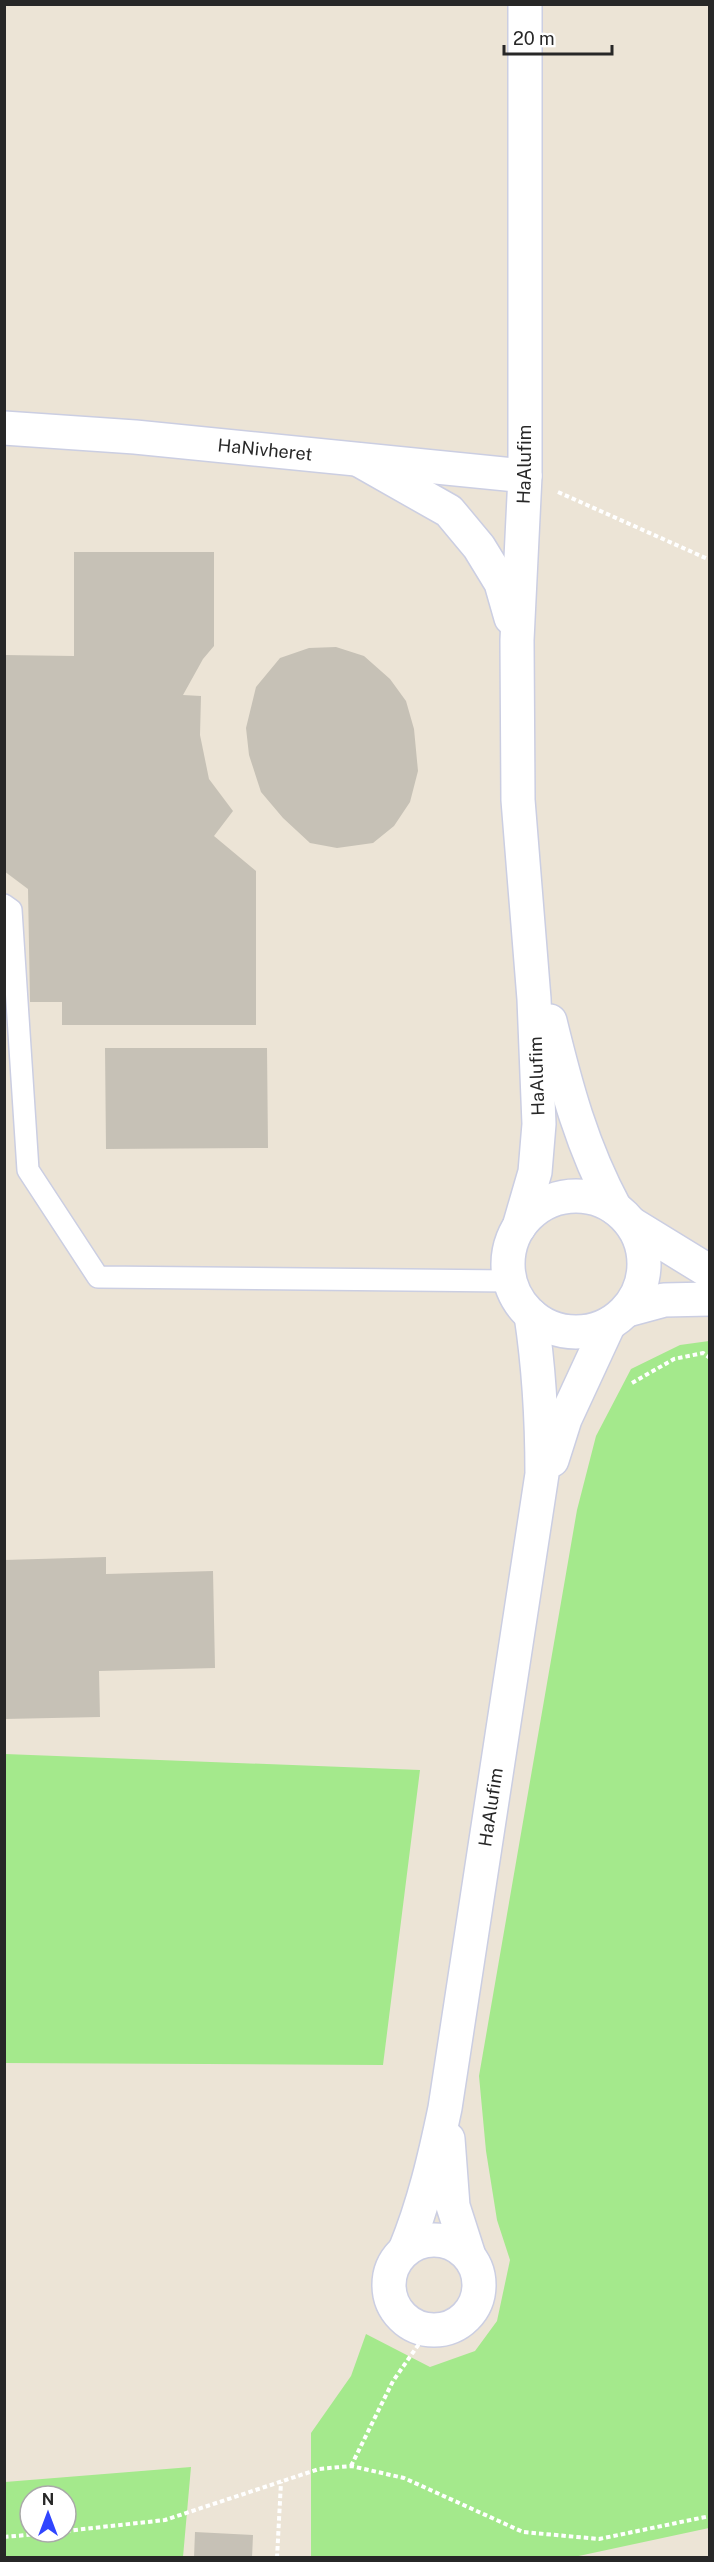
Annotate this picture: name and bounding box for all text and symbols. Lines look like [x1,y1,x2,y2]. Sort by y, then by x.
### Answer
scale bar [504,18,612,56]
text: 20 m [513,28,555,49]
street label: HaAlufim [513,425,535,505]
street label: HaNivheret [217,434,313,465]
street label: HaAlufim [525,1036,548,1116]
street label: HaAlufim [474,1766,507,1848]
north arrow [18,2484,78,2544]
text: N [42,2490,54,2509]

